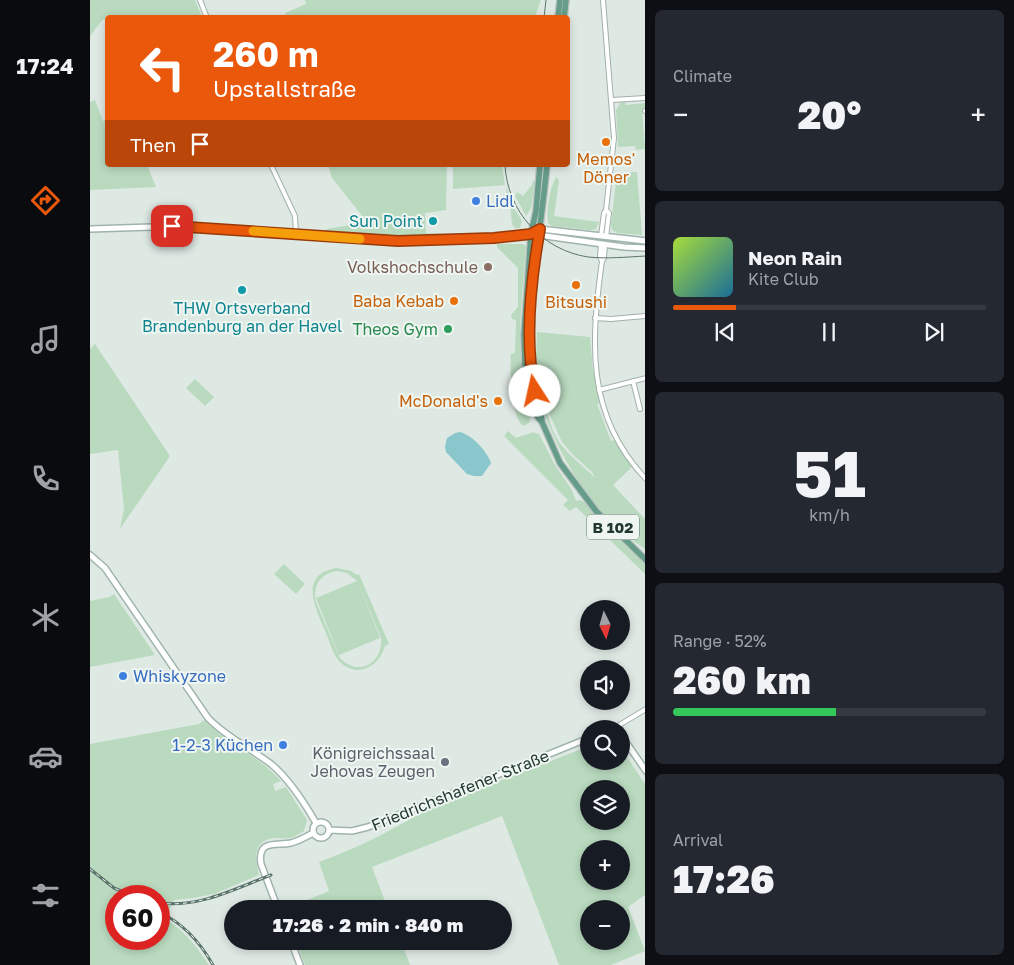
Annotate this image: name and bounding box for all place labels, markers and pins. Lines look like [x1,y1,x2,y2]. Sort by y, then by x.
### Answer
marker: Memos' Döner [600,136,612,148]
place label: Memos' Döner [577,149,635,187]
place label: Lidl [486,191,514,211]
marker: Lidl [470,195,482,207]
pin [151,205,193,247]
place label: Sun Point [349,211,423,231]
marker: Sun Point [427,215,439,227]
place label: Volkshochschule [347,257,478,277]
marker: Volkshochschule [482,261,494,273]
marker: Bitsushi [570,279,582,291]
marker: THW Ortsverband Brandenburg an der Havel [236,284,248,296]
place label: Baba Kebab [353,291,444,311]
place label: Bitsushi [545,292,607,312]
marker: Baba Kebab [448,295,460,307]
place label: THW Ortsverband Brandenburg an der Havel [142,298,342,336]
place label: Theos Gym [352,319,438,339]
marker: Theos Gym [442,323,454,335]
place label: McDonald's [399,391,488,411]
marker: McDonald's [492,395,504,407]
place label: Whiskyzone [133,666,226,686]
marker: Whiskyzone [117,670,129,682]
place label: 1-2-3 Küchen [172,735,273,755]
marker: 1-2-3 Küchen [277,739,289,751]
place label: Königreichssaal Jehovas Zeugen [311,743,435,781]
marker: Königreichssaal Jehovas Zeugen [439,756,451,768]

